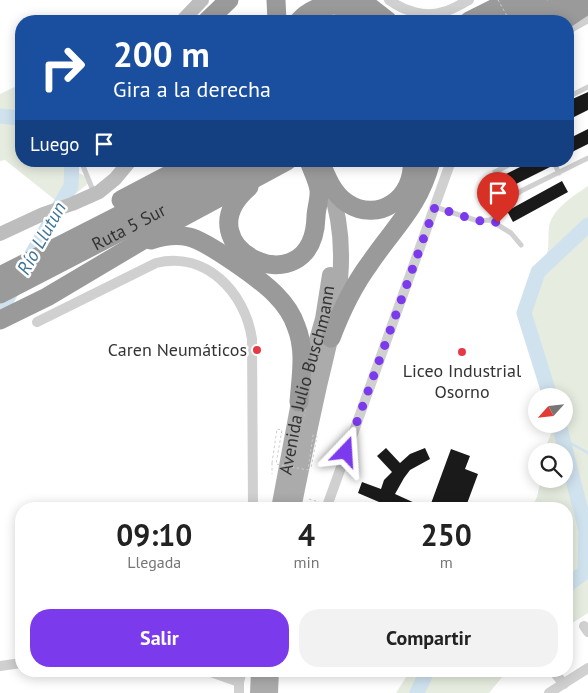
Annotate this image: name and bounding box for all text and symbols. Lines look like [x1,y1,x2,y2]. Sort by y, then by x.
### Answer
text: 200 m [113,31,210,77]
icon: right [30,35,95,100]
text: Gira a la derecha [113,75,271,103]
icon: arrive [90,130,118,158]
text: Luego [30,132,80,156]
pin [477,172,519,223]
icon: arrive [484,179,512,207]
water label: Río Llutun [11,197,71,279]
street label: Ruta 5 Sur [88,198,169,256]
street label: Avenida Julio Buschmann [274,284,339,477]
place label: Caren Neumáticos [108,338,247,361]
marker: Caren Neumáticos [251,344,263,356]
marker: Liceo Industrial Osorno [456,346,468,358]
place label: Liceo Industrial Osorno [403,359,522,403]
north arrow [528,388,572,432]
map controls [528,388,573,488]
position arrow [319,425,371,477]
button: search [528,443,573,488]
text: 09:10 [116,515,192,554]
text: 4 [298,515,315,554]
text: 250 [421,515,472,554]
text: Llegada [127,552,181,572]
text: min [294,552,320,572]
text: m [440,552,453,572]
button: Salir [30,609,289,667]
button: Compartir [299,609,558,667]

